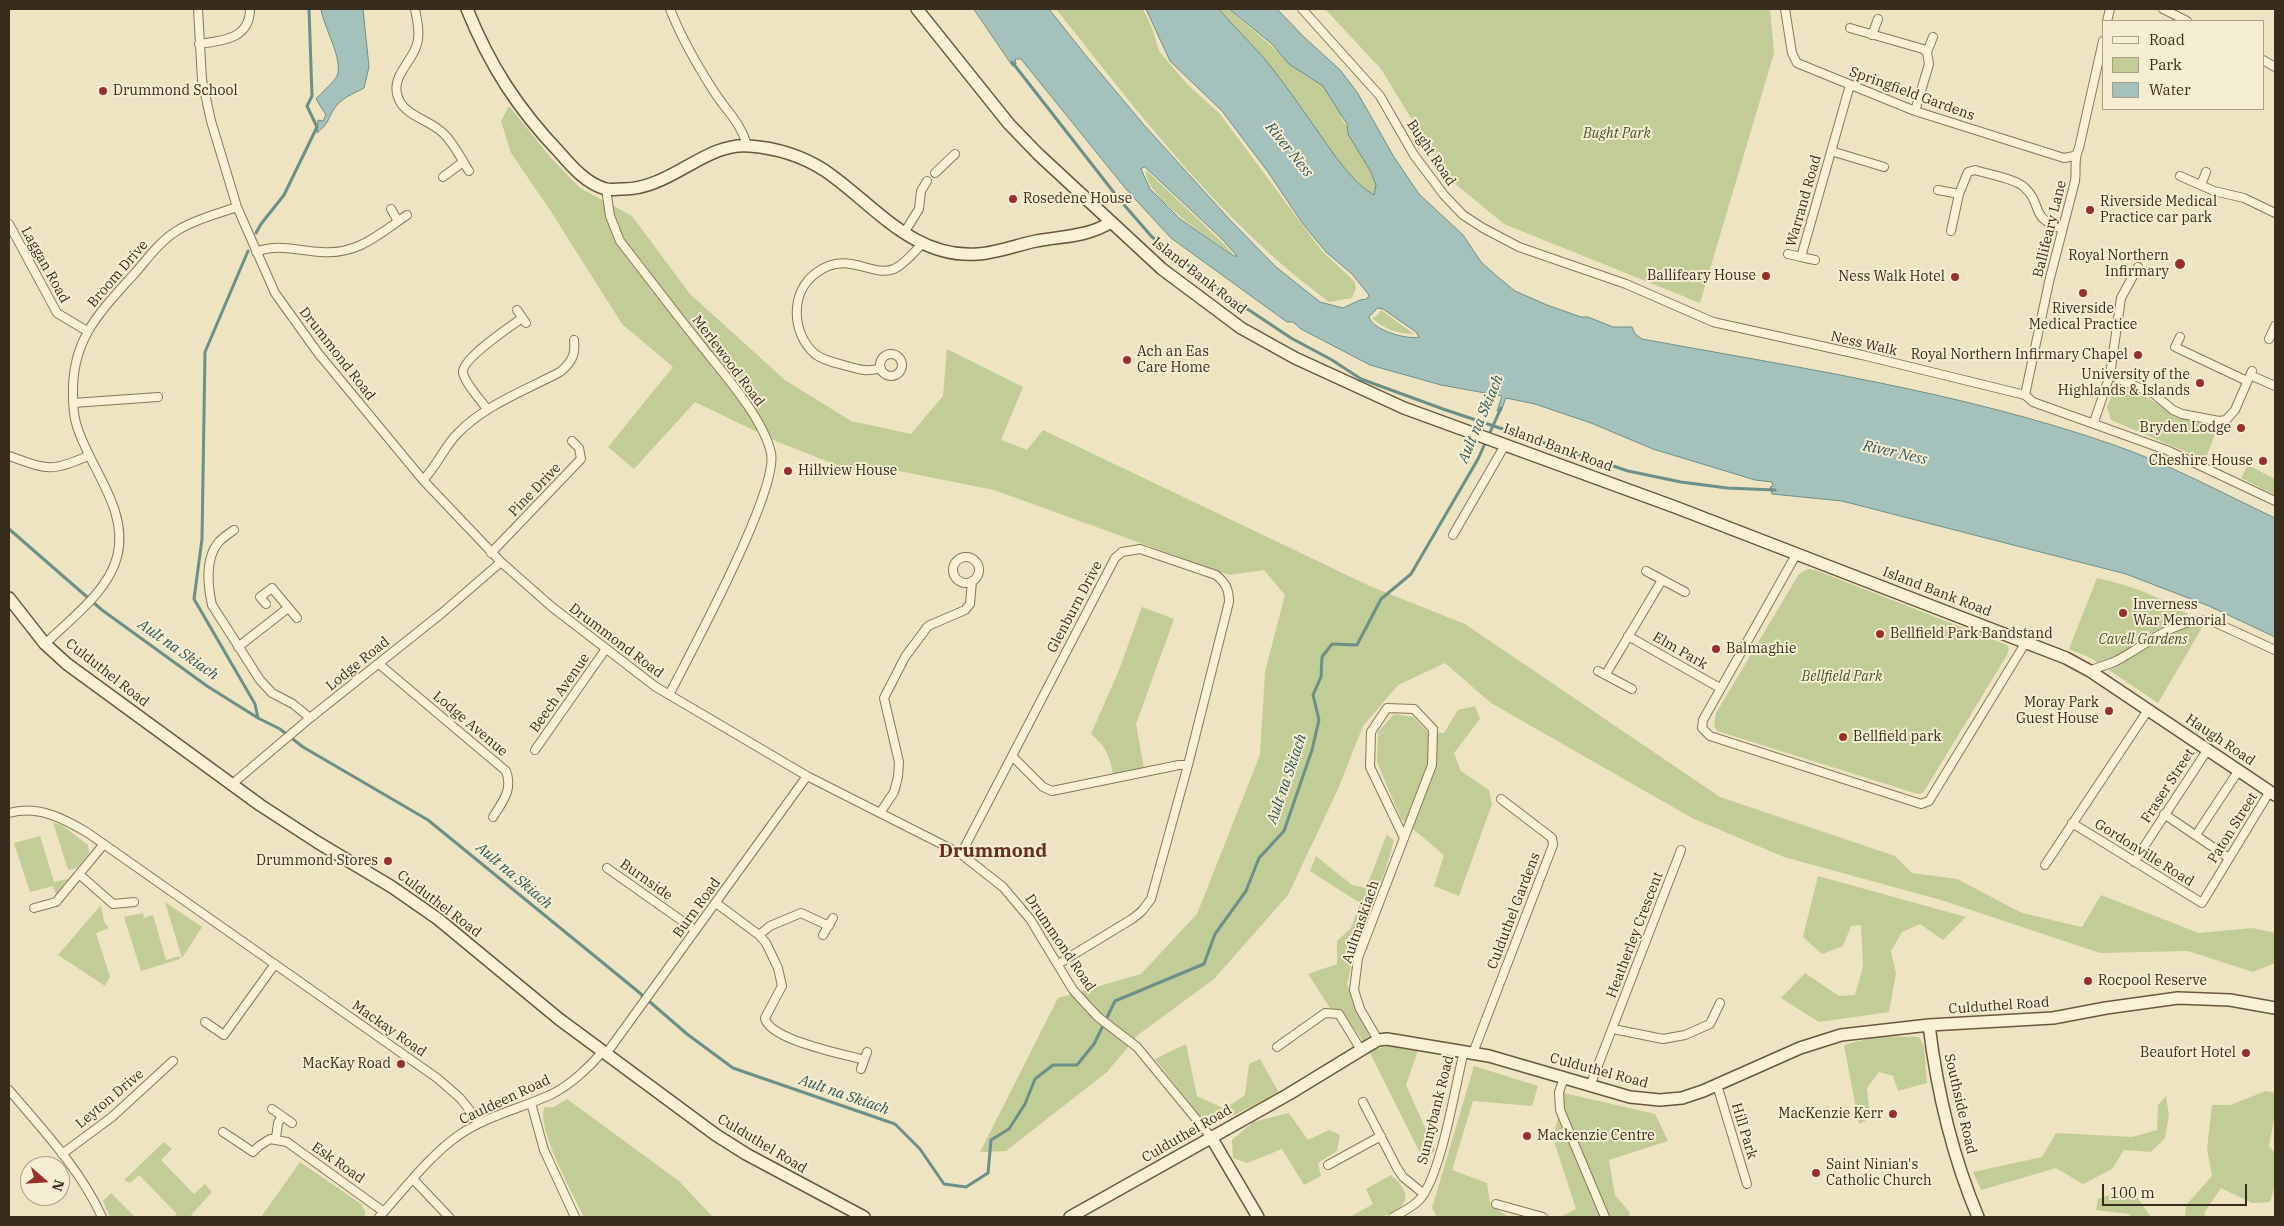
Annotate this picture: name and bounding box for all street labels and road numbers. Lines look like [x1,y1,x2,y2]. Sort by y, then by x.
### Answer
street label: Springfield Gardens [1847,64,1977,124]
street label: Bught Road [1403,117,1459,189]
street label: Warrand Road [1783,153,1825,249]
street label: Ballifeary Lane [2030,179,2070,279]
street label: Laggan Road [17,224,73,306]
street label: Island Bank Road [1149,234,1249,318]
street label: Broom Drive [84,237,152,311]
street label: Drummond Road [295,304,379,404]
street label: Merlewood Road [688,312,768,410]
street label: Ness Walk [1829,328,1899,360]
street label: Island Bank Road [1501,420,1615,476]
street label: Pine Drive [505,460,565,520]
street label: Glenburn Drive [1044,558,1106,656]
street label: Island Bank Road [1880,564,1994,620]
street label: Drummond Road [566,600,666,682]
street label: Elm Park [1650,629,1710,673]
street label: Lodge Road [323,633,393,695]
street label: Culduthel Road [62,635,152,711]
street label: Beech Avenue [527,650,593,736]
street label: Lodge Avenue [429,688,511,760]
street label: Haugh Road [2182,711,2258,769]
street label: Fraser Street [2138,746,2198,826]
street label: Paton Street [2205,789,2261,867]
street label: Gordonville Road [2091,816,2197,890]
street label: Culduthel Gardens [1484,850,1544,972]
street label: Burnside [616,856,676,904]
street label: Culduthel Road [394,867,484,941]
street label: Heatherley Crescent [1603,870,1667,1000]
street label: Burn Road [670,875,724,941]
street label: Aultnaskiach [1339,878,1383,966]
street label: Drummond Road [1021,891,1099,995]
street label: Culduthel Road [1948,994,2050,1018]
street label: Mackay Road [349,997,429,1061]
street label: Culduthel Road [1548,1050,1650,1092]
street label: Southside Road [1940,1052,1980,1156]
street label: Sunnybank Road [1414,1054,1458,1166]
street label: Leyton Drive [73,1066,147,1132]
street label: Cauldeen Road [457,1072,553,1128]
street label: Culduthel Road [1139,1101,1235,1167]
street label: Hill Park [1728,1101,1760,1161]
street label: Culduthel Road [714,1111,810,1177]
street label: Esk Road [308,1139,368,1187]

